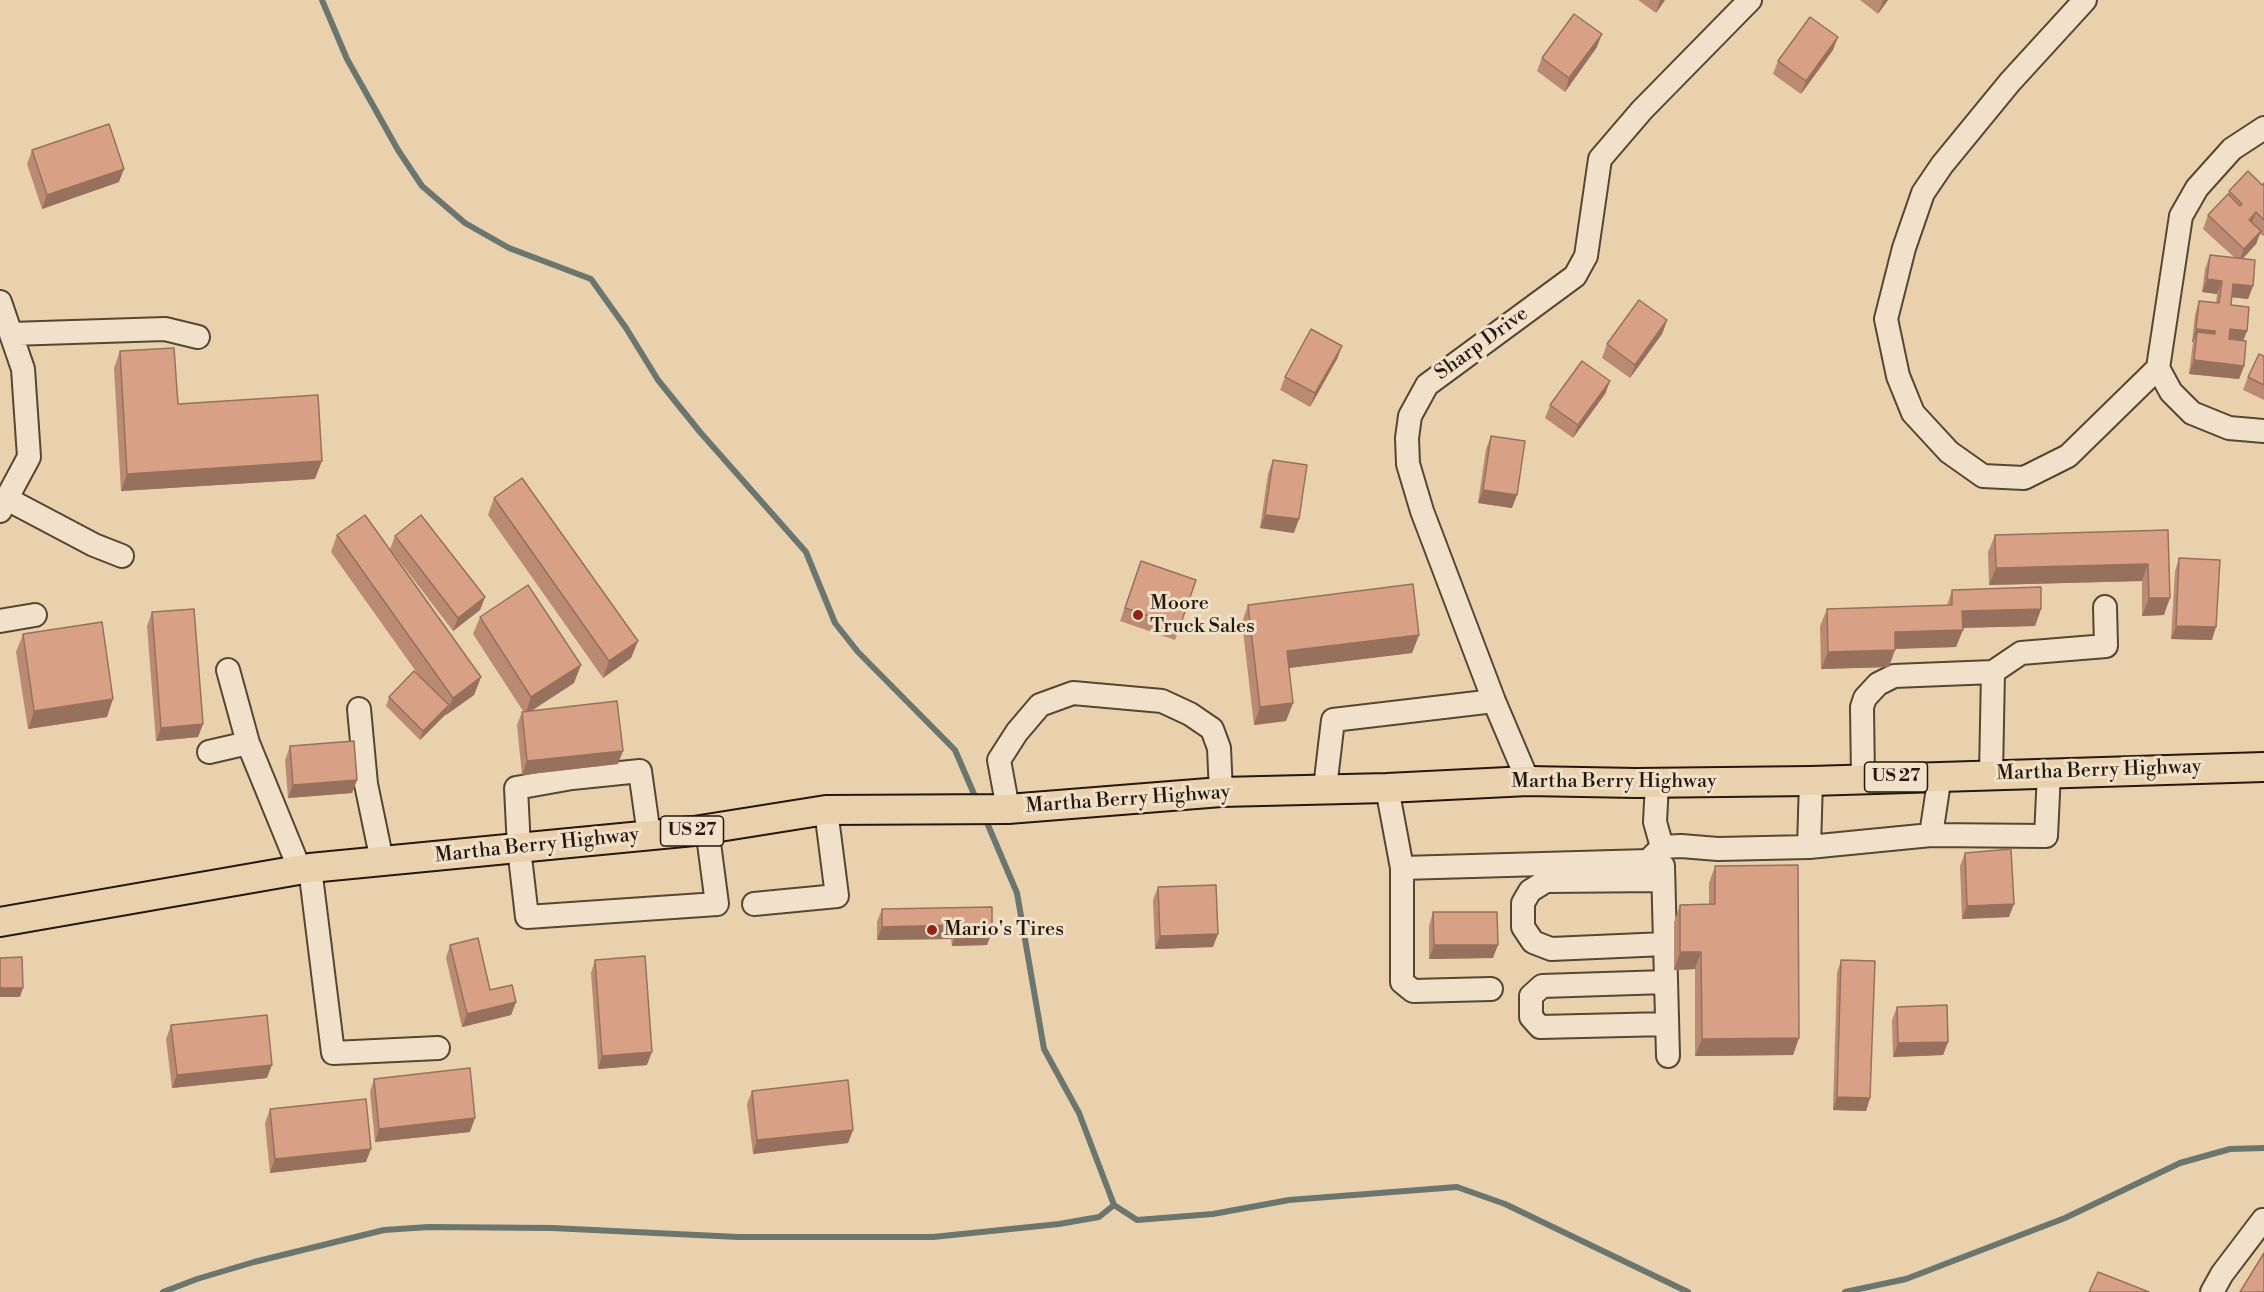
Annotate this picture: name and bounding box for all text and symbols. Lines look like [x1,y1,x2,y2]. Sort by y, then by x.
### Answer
street label: Sharp Drive [1431,302,1533,386]
place label: Moore Truck Sales [1150,592,1255,639]
marker: Moore Truck Sales [1131,608,1145,622]
street label: Martha Berry Highway [1996,755,2202,787]
road number: US 27 [1864,762,1928,792]
street label: Martha Berry Highway [1511,770,1717,794]
street label: Martha Berry Highway [1025,781,1231,819]
road number: US 27 [660,816,724,846]
street label: Martha Berry Highway [434,823,640,869]
place label: Mario's Tires [944,918,1064,942]
marker: Mario's Tires [925,923,939,937]

